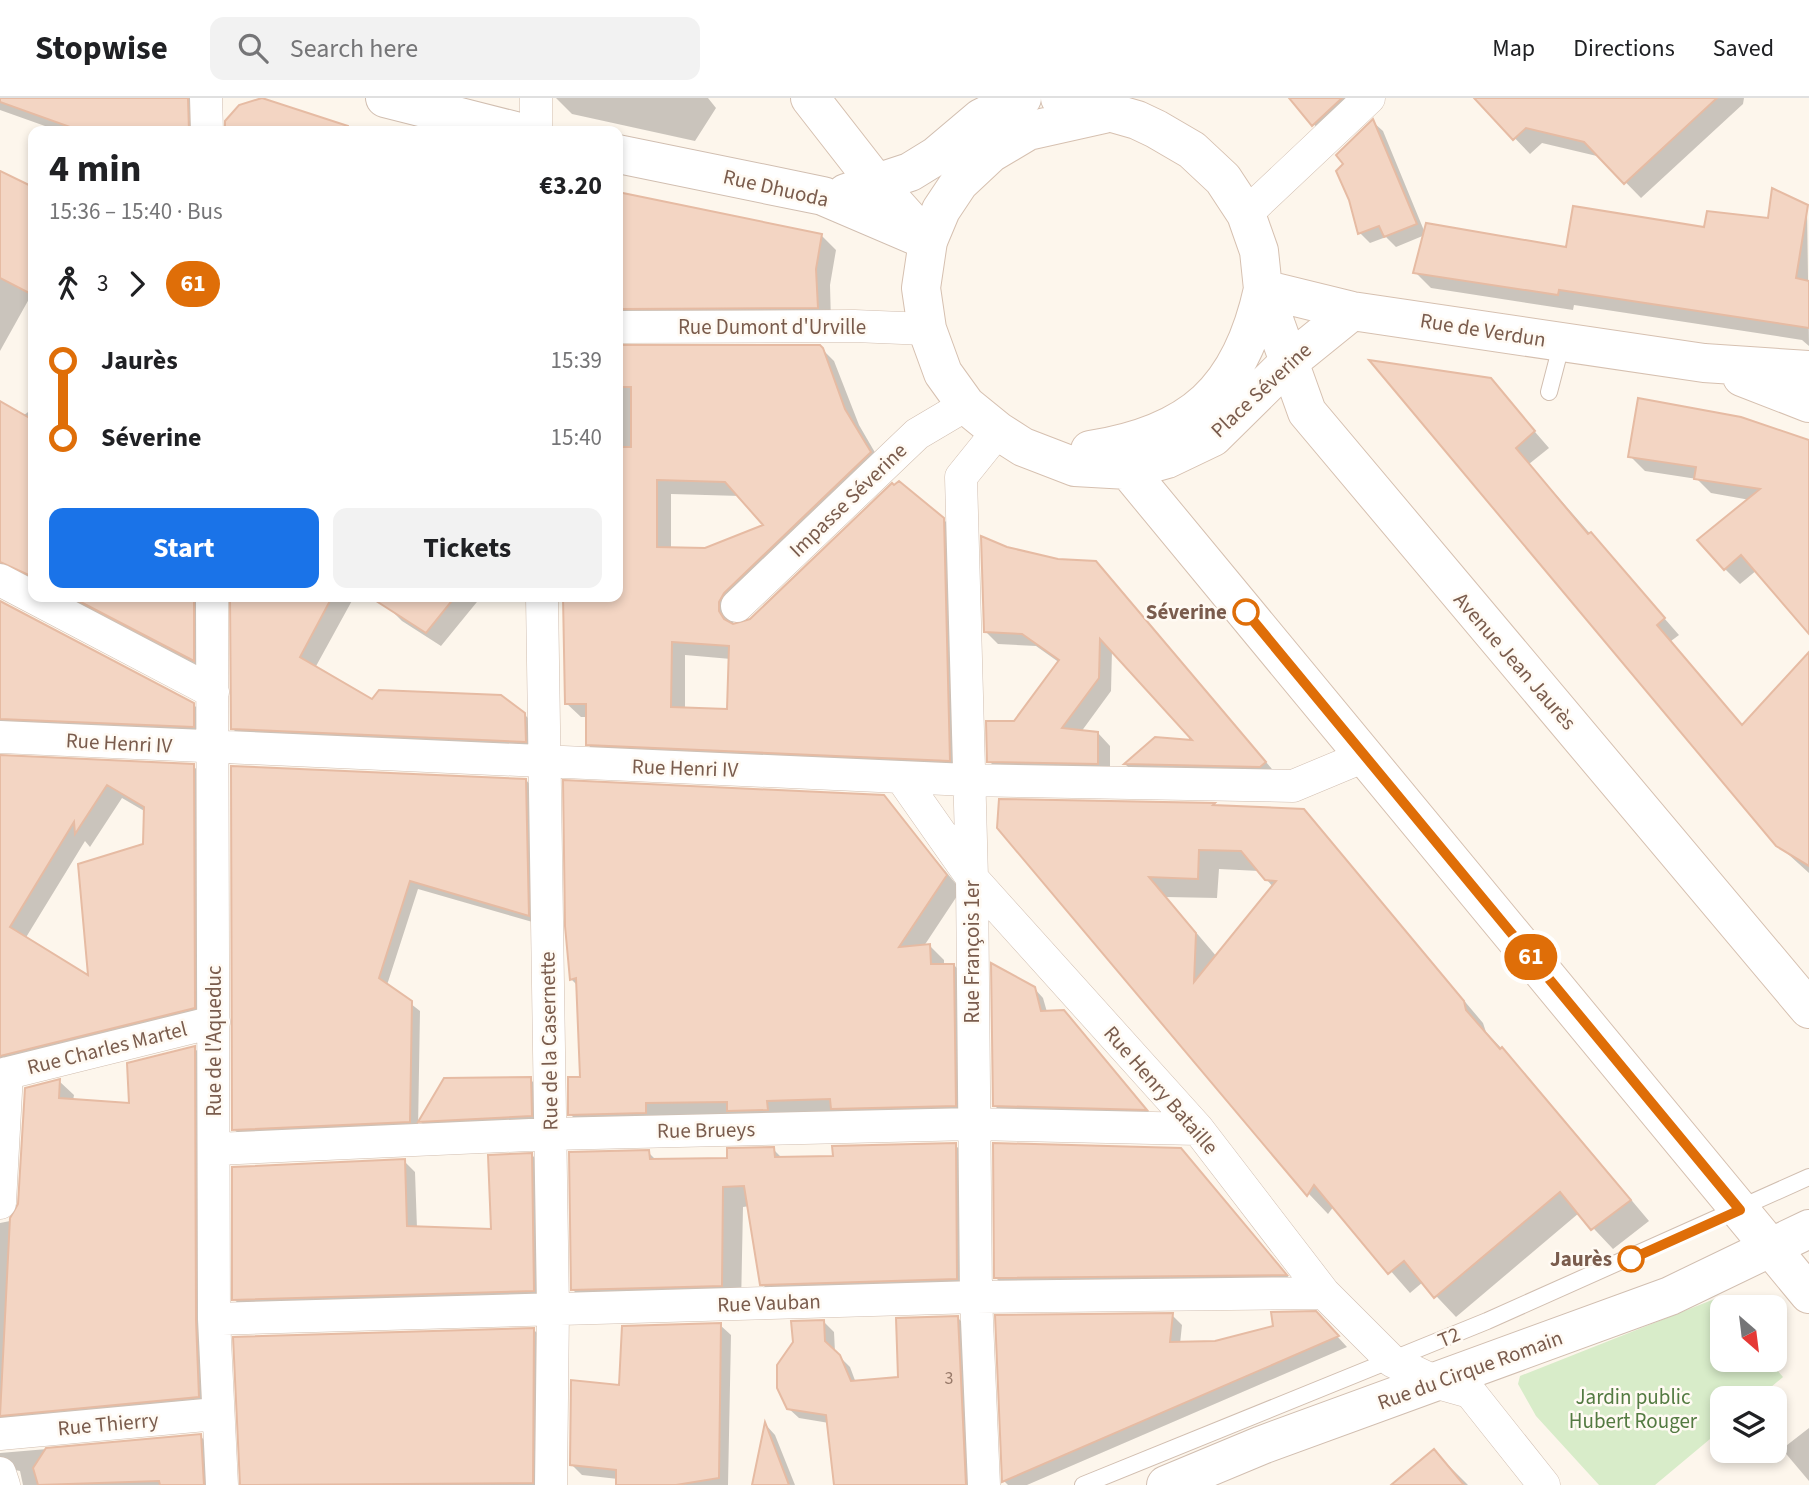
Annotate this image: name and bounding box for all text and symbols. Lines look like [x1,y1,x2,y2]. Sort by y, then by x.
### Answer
search box [210,17,700,80]
text: Stopwise [35,25,168,72]
icon: search [234,29,272,67]
text: Search here [290,30,418,67]
text: Map [1492,31,1535,66]
text: Directions [1573,31,1675,66]
text: Saved [1713,31,1774,66]
text: 4 min [49,142,141,196]
street label: Rue Dhuoda [720,161,832,215]
text: €3.20 [539,167,602,204]
text: 15:36 – 15:40 · Bus [49,195,223,228]
icon: walk [49,265,87,303]
icon: forward [118,265,156,303]
text: 61 [180,266,206,301]
text: 3 [97,267,108,300]
street label: Rue de Verdun [1418,305,1548,355]
street label: Rue Dumont d'Urville [678,312,866,342]
street label: Place Séverine [1204,335,1318,445]
text: Jaurès [101,342,178,379]
text: 15:39 [551,344,602,377]
text: Séverine [101,419,202,456]
text: 15:40 [551,421,602,454]
street label: Impasse Séverine [782,436,914,564]
button: Start [49,508,319,588]
button: Tickets [333,508,602,588]
street label: Avenue Jean Jaurès [1447,586,1583,737]
place label: Séverine [1146,597,1227,627]
marker: Séverine [1233,599,1259,625]
street label: Rue Henri IV [65,725,173,761]
street label: Rue Henri IV [631,751,739,785]
street label: Rue François 1er [957,879,987,1024]
line badge: 61 [1500,934,1562,980]
text: 61 [1518,939,1544,974]
street label: Rue de la Casernette [532,951,566,1131]
street label: Rue de l'Aqueduc [199,965,229,1117]
street label: Rue Charles Martel [24,1014,190,1082]
street label: Rue Henry Bataille [1097,1019,1225,1161]
street label: Rue Brueys [657,1114,756,1146]
place label: Jaurès [1550,1244,1612,1274]
marker: Jaurès [1618,1246,1644,1272]
street label: Rue Vauban [717,1286,821,1320]
north arrow [1710,1295,1787,1372]
map controls [1710,1295,1787,1463]
street label: T2 [1433,1319,1465,1355]
street label: Rue du Cirque Romain [1373,1323,1567,1417]
house number: 3 [945,1366,954,1391]
park label: Jardin public Hubert Rouger [1569,1382,1698,1436]
button: layers [1710,1386,1787,1463]
street label: Rue Thierry [56,1405,160,1443]

